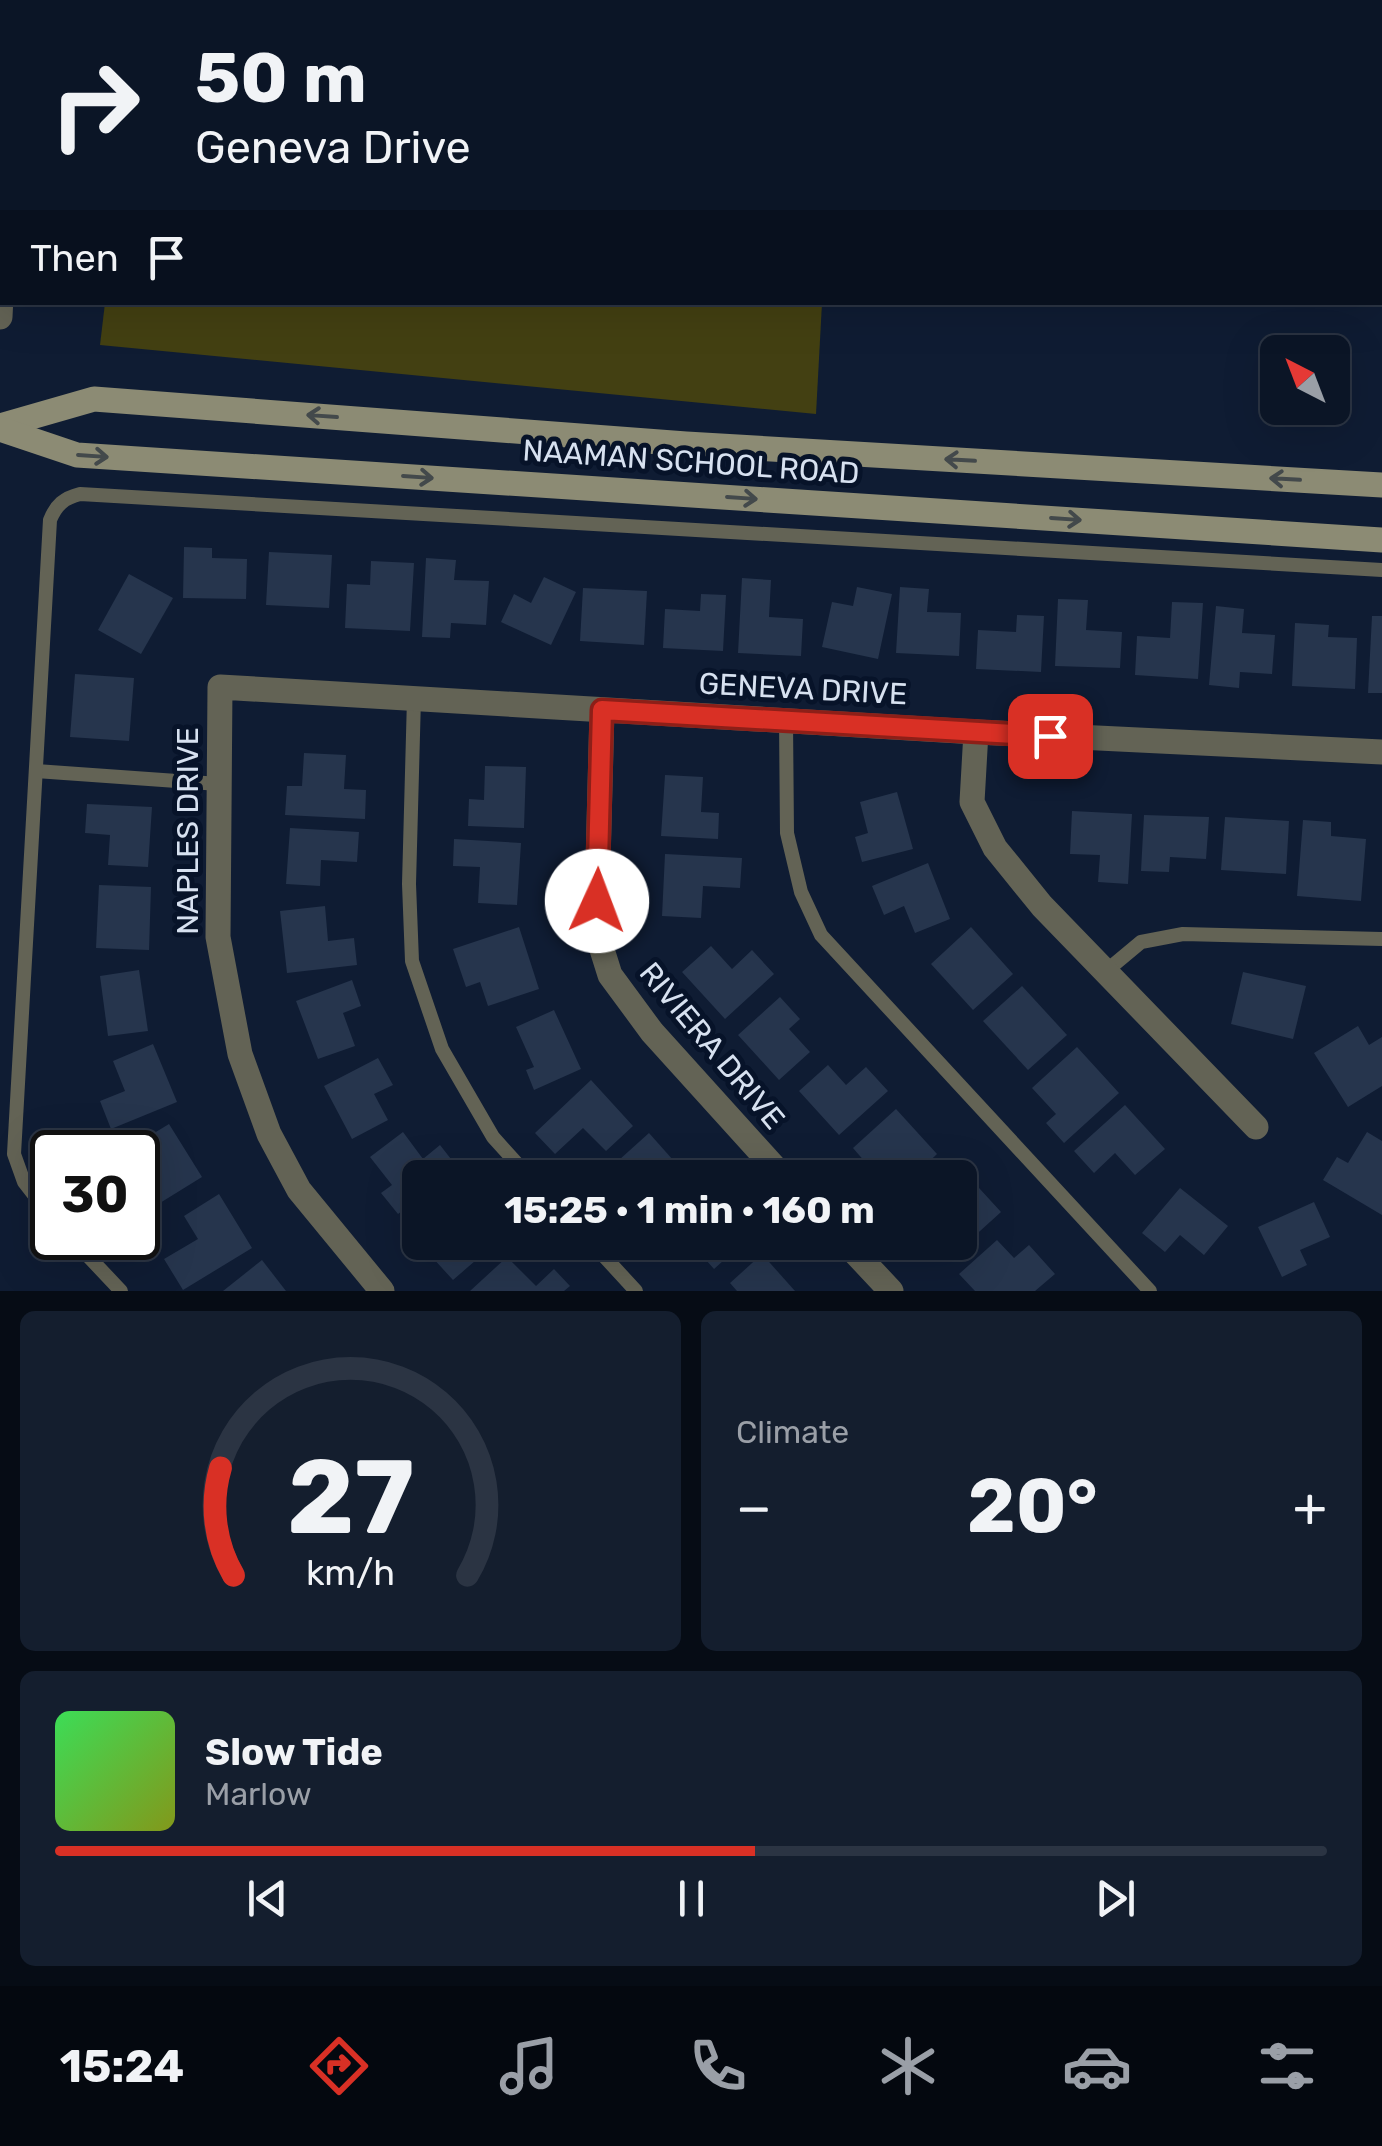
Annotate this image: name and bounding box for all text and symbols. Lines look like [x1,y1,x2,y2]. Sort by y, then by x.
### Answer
text: 50 m [195,37,367,120]
icon: right [30,40,160,170]
text: Geneva Drive [195,121,471,174]
icon: arrive [139,230,194,285]
text: Then [30,235,119,281]
north arrow [1260,335,1350,425]
map controls [1260,335,1350,425]
one-way arrow [306,406,338,425]
street label: NAAMAN SCHOOL ROAD [521,432,861,492]
one-way arrow [77,446,109,465]
one-way arrow [945,450,977,469]
one-way arrow [401,468,433,487]
one-way arrow [1269,469,1301,488]
one-way arrow [725,489,757,508]
one-way arrow [1050,510,1082,529]
street label: GENEVA DRIVE [698,666,908,712]
pin [1008,694,1093,779]
icon: arrive [1023,709,1078,764]
street label: NAPLES DRIVE [170,727,206,935]
position arrow [545,849,649,953]
street label: RIVIERA DRIVE [632,955,792,1137]
speed limit sign: 30 [30,1130,160,1260]
text: 15:25 · 1 min · 160 m [504,1187,875,1233]
text: Climate [736,1413,849,1451]
text: 27 [287,1436,414,1559]
text: 20° [967,1462,1098,1551]
text: − [736,1475,772,1540]
text: + [1293,1475,1327,1540]
text: km/h [306,1552,395,1594]
text: Slow Tide [205,1729,383,1775]
text: Marlow [205,1775,312,1813]
icon: previous [240,1871,295,1926]
icon: pause [664,1871,719,1926]
icon: next [1088,1871,1143,1926]
icon: directions [304,2031,374,2101]
icon: music [494,2031,564,2101]
icon: phone [683,2031,753,2101]
icon: climate [873,2031,943,2101]
icon: car [1062,2031,1132,2101]
icon: filters [1252,2031,1322,2101]
text: 15:24 [60,2040,184,2093]

